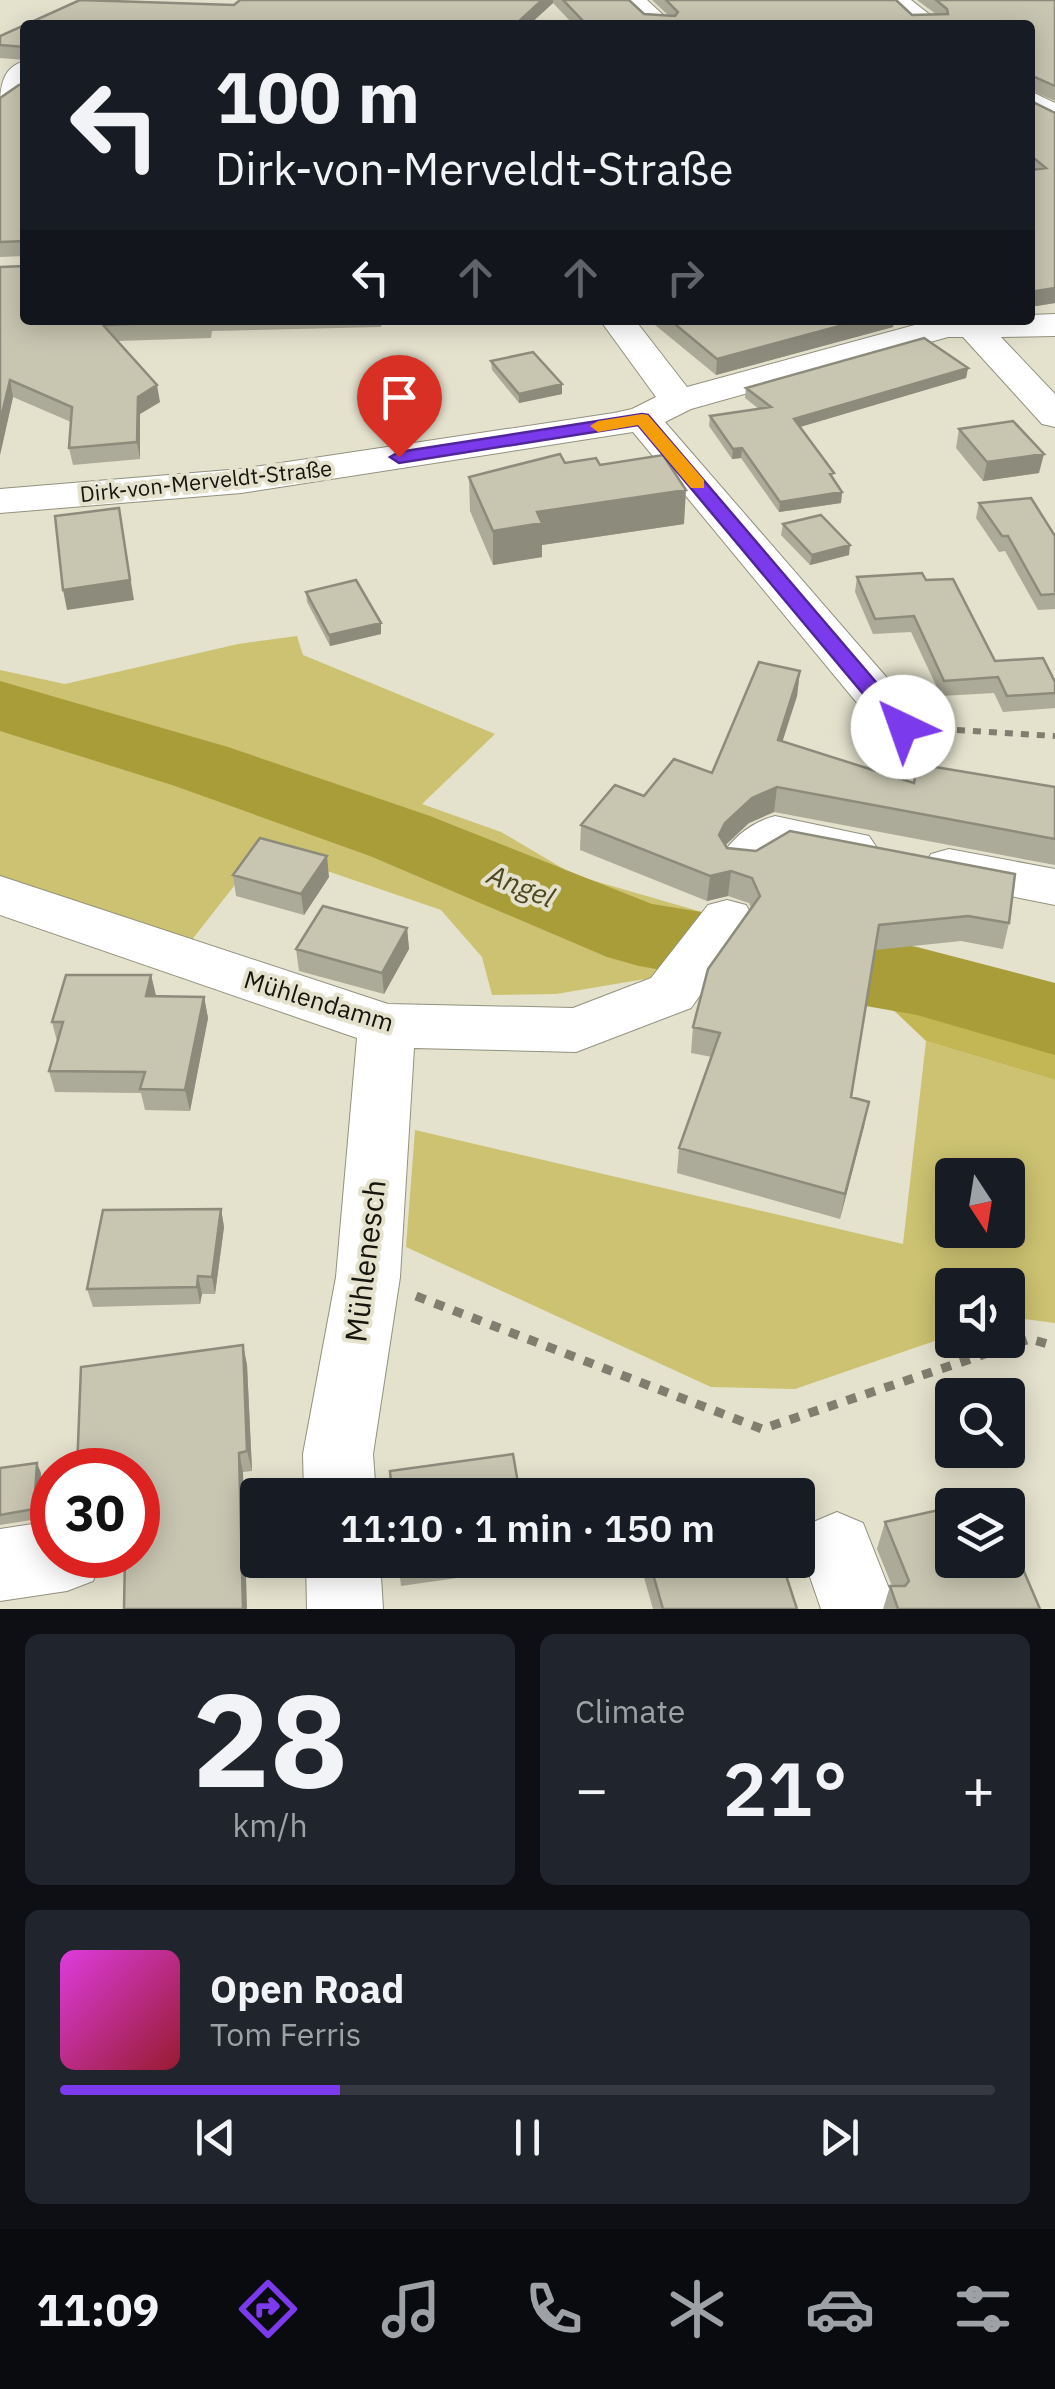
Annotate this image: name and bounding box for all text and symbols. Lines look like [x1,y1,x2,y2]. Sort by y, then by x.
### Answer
text: 100 m [215,51,420,142]
icon: left [50,60,180,190]
text: Dirk-von-Merveldt-Straße [215,139,733,197]
icon: left [343,250,398,305]
icon: ahead [448,250,503,305]
icon: ahead [553,250,608,305]
icon: right [658,250,713,305]
pin [357,355,442,458]
icon: arrive [372,370,427,425]
street label: Dirk-von-Merveldt-Straße [78,453,334,508]
position arrow [851,675,955,779]
water label: Angel [481,855,561,916]
street label: Mühlendamm [240,962,398,1039]
north arrow [935,1158,1025,1248]
map controls [935,1158,1025,1578]
street label: Mühlenesch [335,1177,394,1344]
button: sound [935,1268,1025,1358]
button: search [935,1378,1025,1468]
speed limit sign: 30 [30,1448,160,1578]
button: layers [935,1488,1025,1578]
text: 11:10 · 1 min · 150 m [340,1503,715,1552]
text: 28 [192,1654,348,1823]
text: Climate [575,1690,685,1732]
text: 21° [722,1739,848,1837]
text: − [575,1753,608,1824]
text: + [962,1753,995,1824]
text: km/h [232,1804,308,1846]
text: Open Road [210,1964,404,2013]
text: Tom Ferris [210,2013,361,2055]
icon: previous [188,2110,243,2165]
icon: pause [500,2110,555,2165]
icon: next [812,2110,867,2165]
icon: directions [233,2274,303,2344]
icon: music [376,2274,446,2344]
icon: phone [519,2274,589,2344]
icon: climate [662,2274,732,2344]
icon: car [805,2274,875,2344]
icon: filters [948,2274,1018,2344]
text: 11:09 [37,2280,159,2338]

